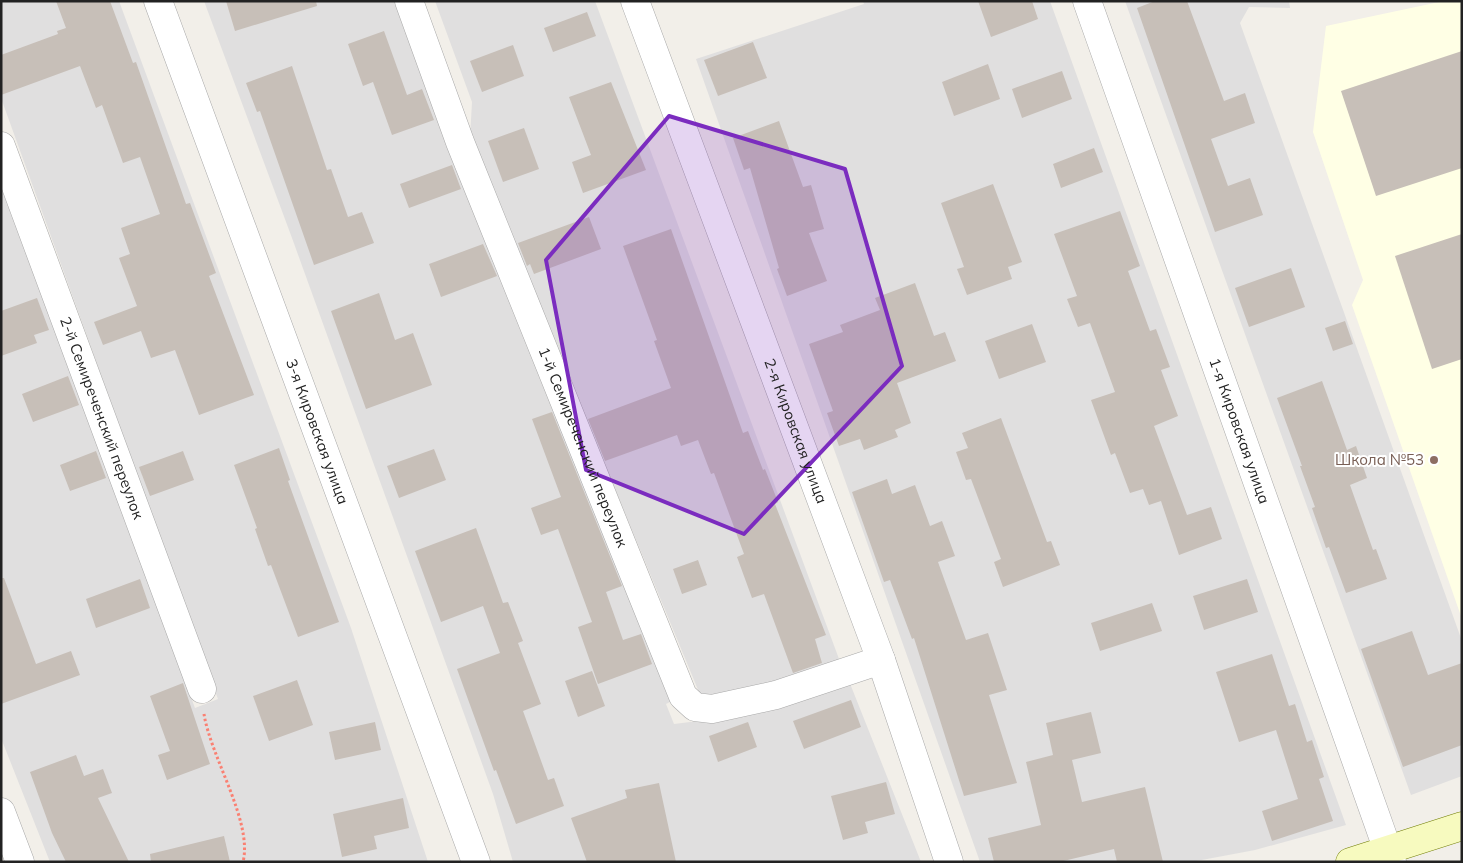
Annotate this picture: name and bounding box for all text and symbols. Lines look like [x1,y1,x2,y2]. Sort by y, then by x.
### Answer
street label: 2-й Семиреченский переулок [56,314,149,522]
street label: 1-й Семиреченский переулок [535,344,633,551]
street label: 1-я Кировская улица [1205,355,1274,506]
street label: 3-я Кировская улица [282,356,353,507]
street label: 2-я Кировская улица [760,356,832,506]
place label: Школа №53 [1335,450,1424,469]
marker: Школа №53 [1428,454,1440,466]

